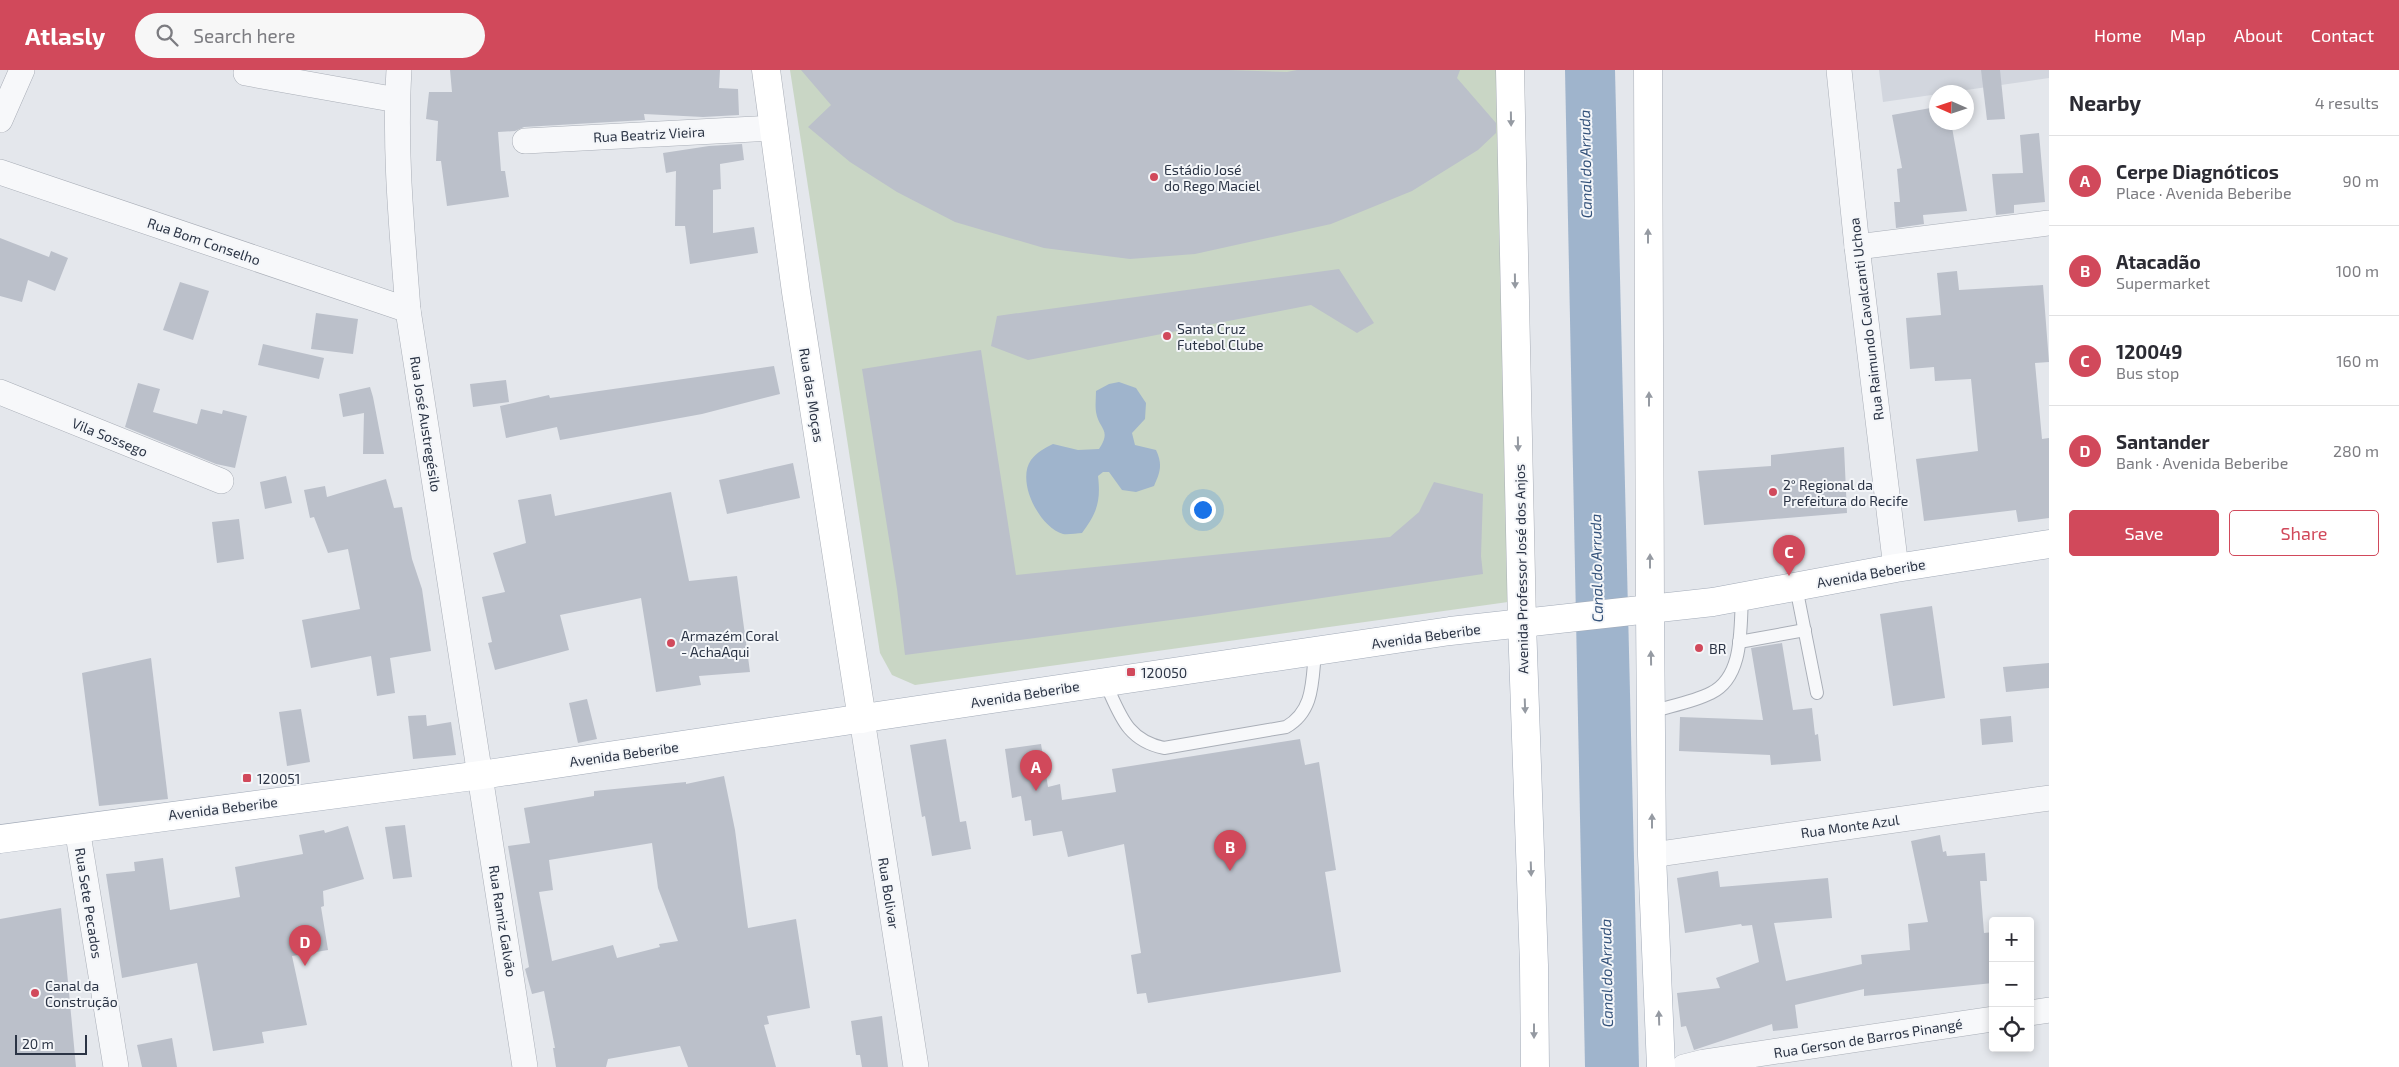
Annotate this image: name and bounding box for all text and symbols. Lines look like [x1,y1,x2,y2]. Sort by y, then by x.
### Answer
search box [135,13,485,58]
text: Atlasly [25,21,105,50]
icon: search [153,21,181,49]
text: Search here [193,24,295,47]
text: Home [2094,24,2142,46]
text: Map [2170,24,2206,46]
text: About [2234,24,2283,46]
text: Contact [2311,24,2374,46]
north arrow [1929,85,1974,130]
text: Nearby [2069,90,2141,115]
text: 4 results [2315,93,2379,112]
water label: Canal do Arruda [1575,110,1595,218]
one-way arrow [1507,111,1515,127]
street label: Rua Beatriz Vieira [593,123,705,145]
text: Cerpe Diagnóticos [2116,160,2279,183]
place label: Estádio José do Rego Maciel [1164,161,1261,194]
marker: Estádio José do Rego Maciel [1148,171,1160,183]
text: A [2080,171,2090,190]
text: 90 m [2343,171,2379,190]
text: Place · Avenida Beberibe [2116,183,2292,202]
street label: Rua Bom Conselho [145,214,263,268]
street label: Rua Raimundo Cavalcanti Uchoa [1845,217,1887,421]
one-way arrow [1644,228,1652,244]
text: Atacadão [2116,250,2201,273]
text: B [2080,261,2090,280]
text: 100 m [2336,261,2379,280]
one-way arrow [1511,273,1519,289]
text: Supermarket [2116,273,2210,292]
place label: Santa Cruz Futebol Clube [1177,320,1264,353]
marker: Santa Cruz Futebol Clube [1161,330,1173,342]
text: 120049 [2116,340,2183,363]
street label: Rua das Moças [795,347,828,444]
text: C [2080,351,2090,370]
text: 160 m [2336,351,2379,370]
street label: Rua José Austregésilo [407,355,445,493]
text: Bus stop [2116,363,2179,382]
one-way arrow [1645,390,1653,406]
street label: Vila Sossego [70,414,150,460]
text: Santander [2116,430,2210,453]
one-way arrow [1514,436,1522,452]
text: D [2080,441,2090,460]
text: 280 m [2333,441,2379,460]
text: Bank · Avenida Beberibe [2116,453,2288,472]
street label: Avenida Professor José dos Anjos [1511,464,1531,674]
place label: 2° Regional da Prefeitura do Recife [1783,476,1908,509]
marker: 2° Regional da Prefeitura do Recife [1767,486,1779,498]
your location [1190,497,1216,523]
button: Save [2069,510,2219,556]
button: Share [2229,510,2379,556]
water label: Canal do Arruda [1586,514,1606,622]
pin: C [1773,535,1805,576]
one-way arrow [1646,553,1654,569]
street label: Avenida Beberibe [1815,555,1927,591]
street label: Avenida Beberibe [1370,620,1482,652]
place label: Armazém Coral - AchaAqui [681,627,780,660]
marker: Armazém Coral - AchaAqui [665,637,677,649]
place label: BR [1709,640,1727,657]
marker: BR [1693,642,1705,654]
one-way arrow [1647,650,1655,666]
place label: 120050 [1141,664,1187,681]
marker: 120050 [1125,666,1137,678]
street label: Avenida Beberibe [969,677,1081,711]
one-way arrow [1522,698,1530,714]
street label: Avenida Beberibe [568,738,680,770]
pin: A [1020,750,1052,791]
place label: 120051 [257,770,300,787]
marker: 120051 [241,772,253,784]
street label: Avenida Beberibe [167,793,279,823]
street label: Rua Monte Azul [1800,811,1901,841]
one-way arrow [1648,813,1656,829]
pin: B [1214,830,1246,871]
street label: Rua Sete Pecados [72,846,106,960]
street label: Rua Bolivar [875,856,903,930]
one-way arrow [1527,861,1535,877]
street label: Rua Ramiz Galvão [486,864,520,978]
map controls [1989,917,2034,1052]
button: + [1989,917,2034,962]
water label: Canal do Arruda [1596,919,1616,1027]
pin: D [289,925,321,966]
button: − [1989,962,2034,1007]
place label: Canal da Construção [45,977,118,1011]
marker: Canal da Construção [29,987,41,999]
button: locate [1989,1007,2034,1052]
one-way arrow [1654,1010,1662,1026]
street label: Rua Gerson de Barros Pinangé [1772,1015,1964,1061]
one-way arrow [1531,1023,1539,1039]
scale bar [15,1032,88,1055]
text: 20 m [22,1035,54,1052]

